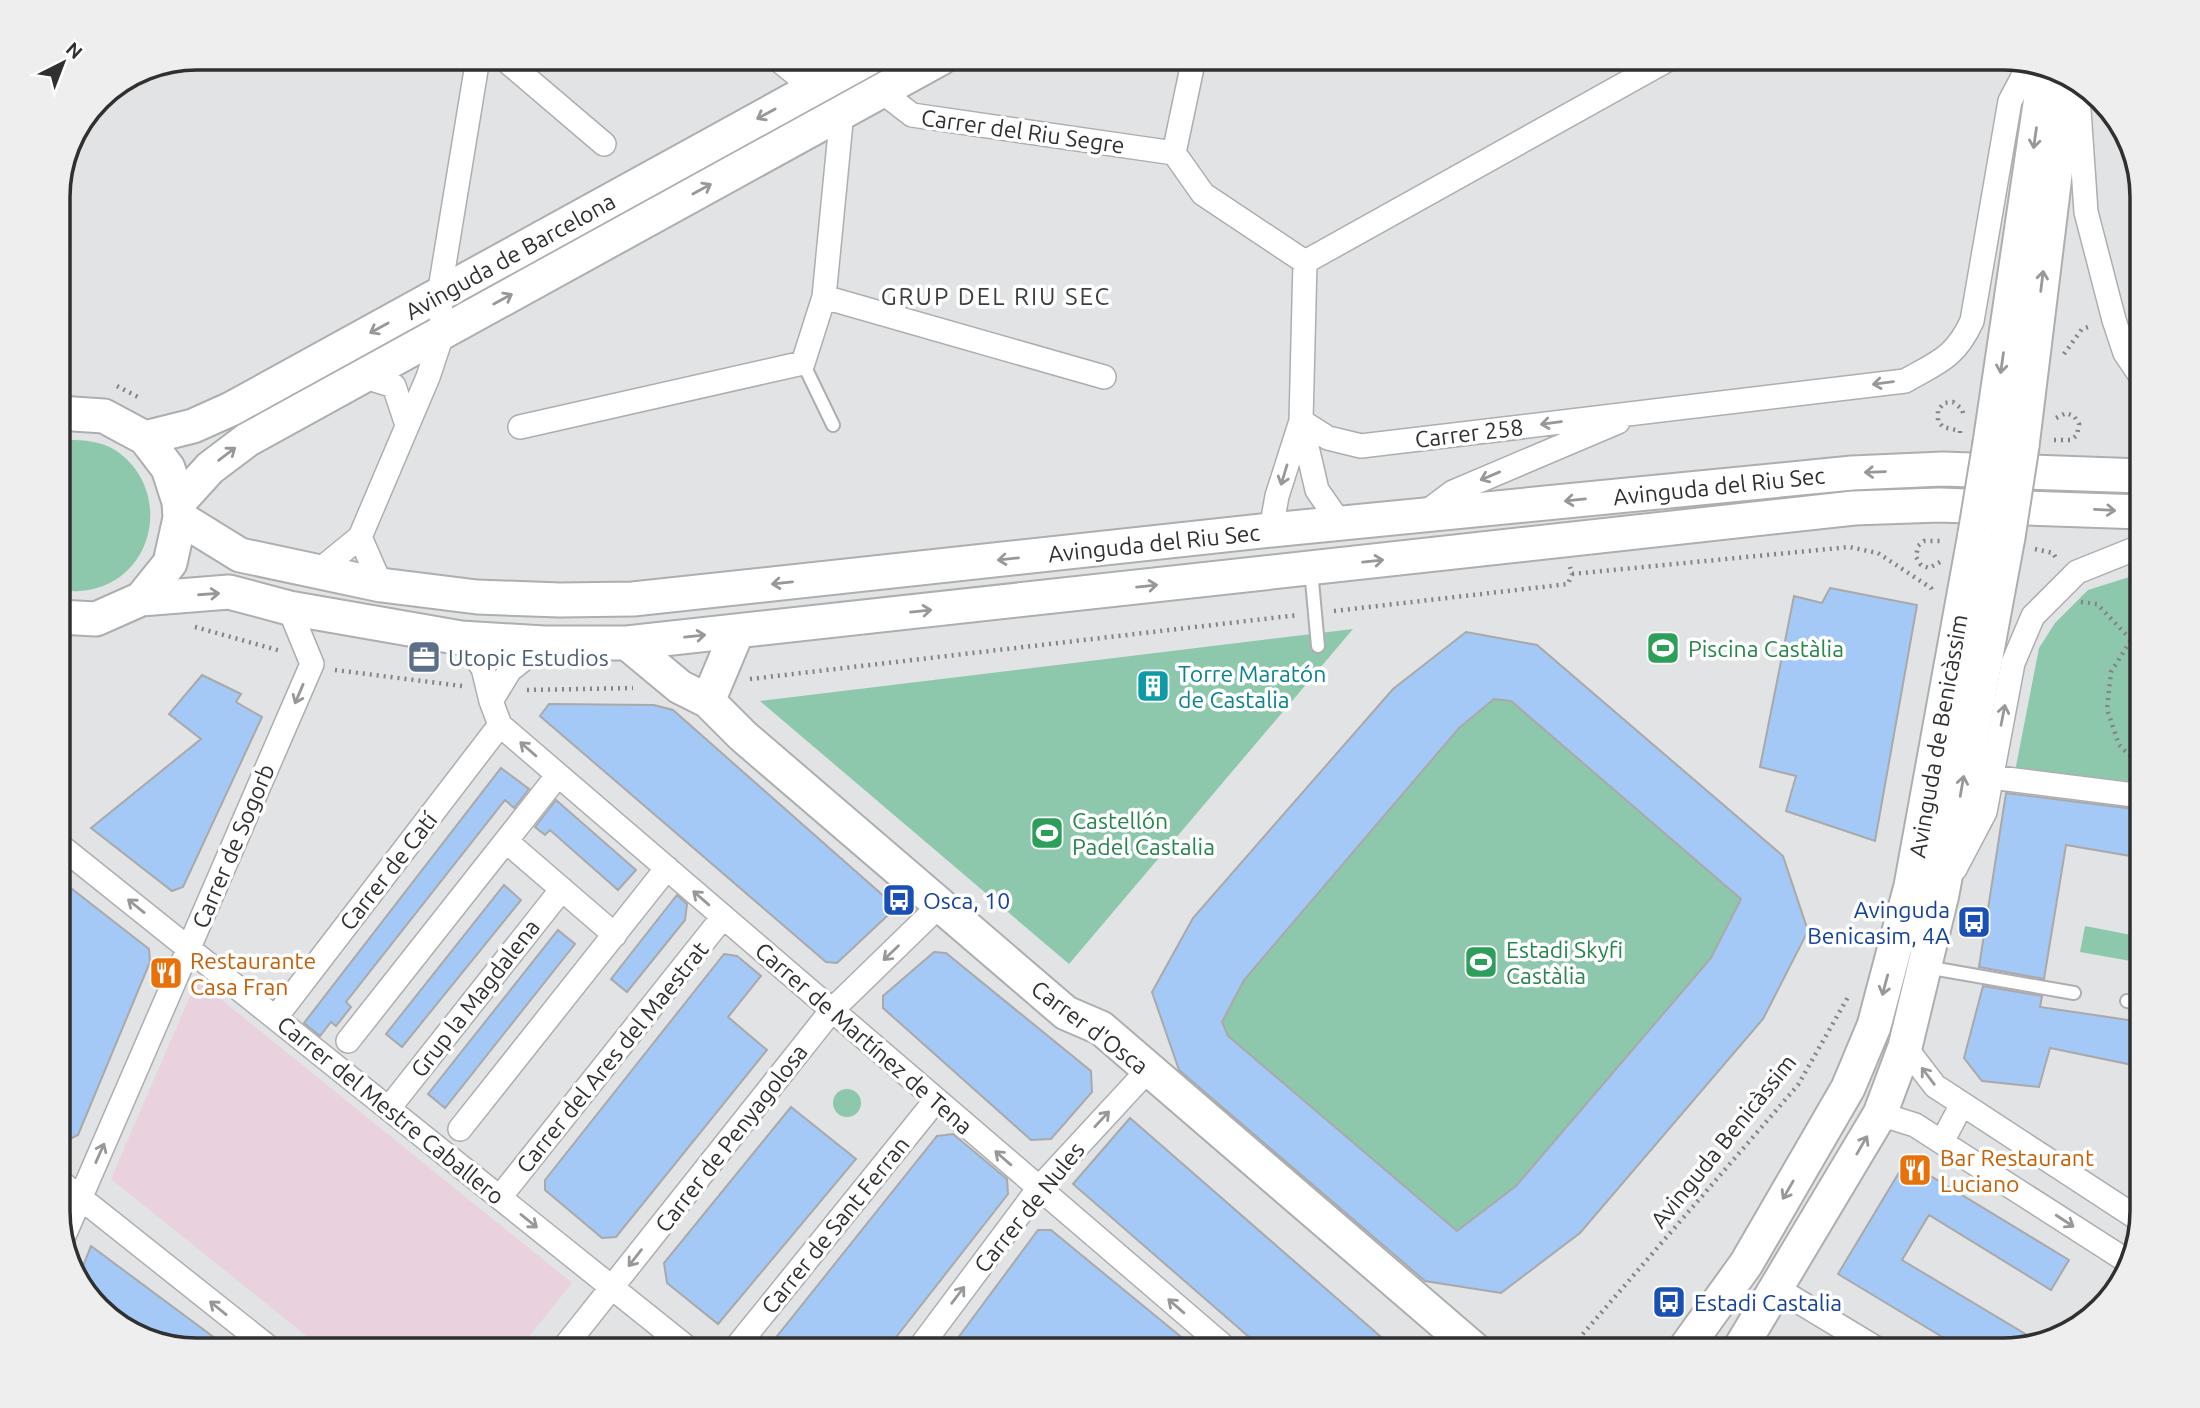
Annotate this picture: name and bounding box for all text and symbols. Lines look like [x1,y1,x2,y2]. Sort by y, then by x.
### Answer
north arrow [28,28,98,98]
text: N [62,37,87,63]
street label: Carrer del Riu Segre [920,104,1126,158]
one-way arrow [756,108,777,121]
one-way arrow [2028,126,2041,149]
one-way arrow [691,182,712,195]
street label: Avinguda de Barcelona [401,188,619,324]
one-way arrow [2035,271,2048,293]
district label: GRUP DEL RIU SEC [881,283,1111,310]
one-way arrow [492,292,512,306]
one-way arrow [369,322,390,335]
one-way arrow [1995,351,2008,374]
one-way arrow [1872,377,1895,390]
street label: Carrer 258 [1413,414,1525,452]
one-way arrow [1540,416,1563,429]
one-way arrow [217,447,236,462]
street label: Avinguda del Riu Sec [1612,462,1826,510]
one-way arrow [1277,464,1289,486]
one-way arrow [1864,466,1887,479]
one-way arrow [1480,470,1501,483]
one-way arrow [1565,494,1587,507]
one-way arrow [2093,504,2116,517]
street label: Avinguda del Riu Sec [1047,519,1261,567]
one-way arrow [997,553,1020,566]
one-way arrow [1362,555,1384,568]
one-way arrow [771,577,794,590]
one-way arrow [1135,580,1158,593]
one-way arrow [197,587,220,600]
one-way arrow [909,605,932,618]
street label: Avinguda de Benicàssim [1904,612,1972,860]
one-way arrow [683,629,706,642]
sports icon: Piscina Castàlia [1644,629,1682,667]
place label: Piscina Castàlia [1688,636,1844,661]
office icon: Utopic Estudios [405,638,443,676]
place label: Utopic Estudios [448,645,609,670]
place label: Torre Maratón de Castalia [1178,661,1326,712]
building icon: Torre Maratón de Castalia [1134,667,1172,705]
one-way arrow [292,682,305,704]
one-way arrow [1997,704,2010,727]
one-way arrow [519,741,537,757]
street label: Carrer de Sogorb [187,760,279,932]
one-way arrow [1956,775,1969,798]
street label: Carrer de Catí [334,807,442,935]
place label: Castellón Padel Castalia [1072,808,1215,859]
sports icon: Castellón Padel Castalia [1028,814,1066,852]
bus stop icon: Osca, 10 [880,881,918,919]
place label: Osca, 10 [923,888,1010,913]
one-way arrow [692,890,710,906]
place label: Avinguda Benicasim, 4A [1807,897,1950,948]
one-way arrow [127,899,146,914]
bus stop icon: Avinguda Benicasim, 4A [1955,903,1993,941]
street label: Grup la Magdalena [406,914,544,1082]
street label: Carrer del Ares del Maestrat [511,937,713,1177]
street label: Carrer de Martínez de Tena [750,937,978,1139]
place label: Estadi Skyfi Castàlia [1506,937,1623,988]
sports icon: Estadi Skyfi Castàlia [1462,943,1500,981]
one-way arrow [883,944,900,961]
place label: Restaurante Casa Fran [190,948,316,999]
restaurant icon: Restaurante Casa Fran [147,954,185,992]
one-way arrow [1878,974,1891,996]
street label: Carrer d'Osca [1027,975,1153,1079]
street label: Carrer del Mestre Caballero [273,1011,509,1209]
street label: Carrer de Penyagolosa [650,1039,812,1237]
street label: Avinguda Benicàssim [1646,1049,1800,1233]
one-way arrow [1920,1067,1935,1086]
one-way arrow [1094,1110,1110,1128]
street label: Carrer de Sant Ferran [756,1132,914,1318]
one-way arrow [1855,1135,1869,1155]
street label: Carrer de Nules [969,1137,1089,1277]
one-way arrow [95,1143,108,1164]
place label: Bar Restaurant Luciano [1940,1145,2094,1196]
one-way arrow [995,1150,1013,1166]
restaurant icon: Bar Restaurant Luciano [1896,1151,1934,1189]
one-way arrow [1781,1180,1795,1200]
one-way arrow [520,1213,538,1229]
one-way arrow [2055,1215,2075,1229]
one-way arrow [628,1249,643,1267]
bus stop icon: Estadi Castalia [1650,1283,1688,1321]
one-way arrow [951,1287,966,1305]
place label: Estadi Castalia [1694,1290,1842,1315]
one-way arrow [1167,1298,1185,1314]
one-way arrow [210,1300,228,1315]

